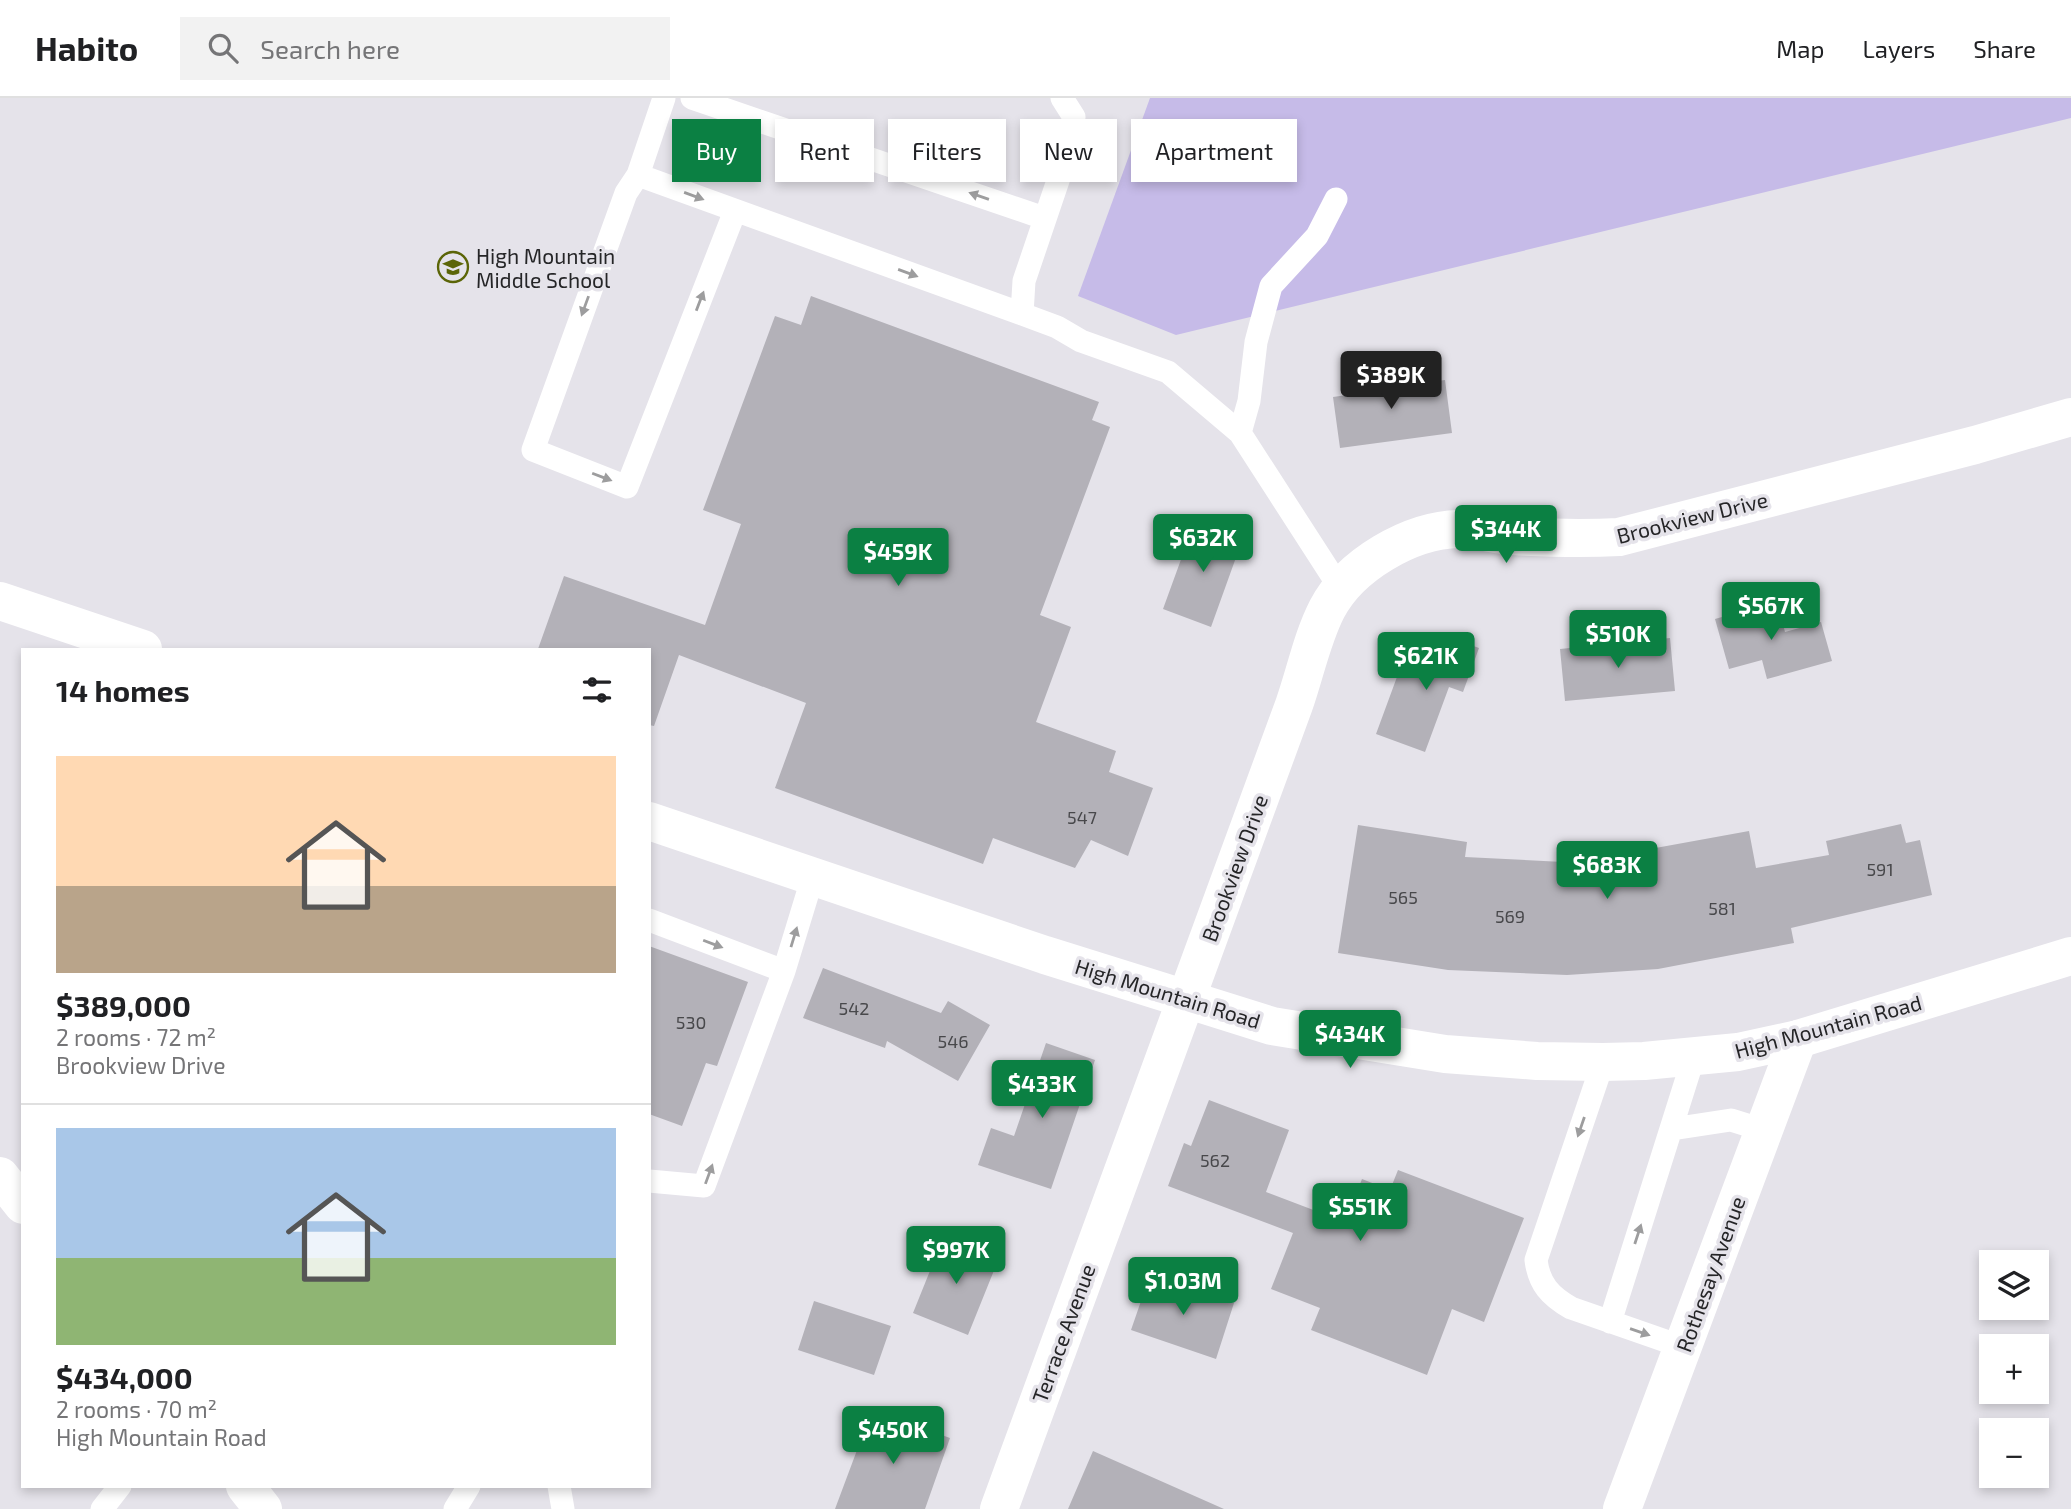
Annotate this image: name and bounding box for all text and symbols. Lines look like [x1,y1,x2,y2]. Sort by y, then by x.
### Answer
search box [180,17,670,80]
text: Habito [35,28,138,68]
icon: search [204,29,242,67]
text: Search here [260,33,400,64]
text: Map [1776,34,1824,63]
text: Layers [1862,34,1935,63]
text: Share [1973,34,2036,63]
chip: Buy [672,119,761,182]
chip: Rent [775,119,874,182]
chip: Filters [888,119,1006,182]
chip: New [1020,119,1117,182]
chip: Apartment [1131,119,1297,182]
one-way arrow [969,190,990,201]
one-way arrow [684,191,705,202]
place label: High Mountain Middle School [476,243,615,292]
school or university icon: High Mountain Middle School [436,250,470,284]
one-way arrow [898,268,919,279]
one-way arrow [695,290,706,311]
one-way arrow [579,296,590,317]
pin: $389K [1342,352,1440,411]
text: $389K [1357,360,1425,388]
one-way arrow [592,472,613,483]
street label: Brookview Drive [1614,486,1770,548]
pin: $344K [1457,505,1555,565]
pin: $632K [1154,514,1252,574]
text: $344K [1471,514,1541,542]
text: $632K [1169,523,1237,551]
pin: $459K [849,528,947,588]
text: $459K [864,537,932,565]
pin: $567K [1722,582,1820,642]
text: $567K [1738,591,1804,619]
pin: $510K [1569,610,1667,670]
text: $510K [1585,619,1651,647]
pin: $621K [1377,632,1475,692]
text: $621K [1394,641,1458,669]
icon: filters [578,671,616,709]
text: 14 homes [56,672,190,708]
street label: Brookview Drive [1196,791,1272,945]
icon: home [273,802,399,928]
house number: 547 [1067,806,1097,828]
pin: $683K [1558,842,1656,901]
text: $683K [1573,850,1641,878]
house number: 591 [1866,858,1894,880]
house number: 565 [1388,886,1418,908]
house number: 581 [1708,897,1736,919]
house number: 569 [1495,905,1525,927]
one-way arrow [790,926,800,947]
one-way arrow [703,939,724,950]
street label: High Mountain Road [1072,953,1264,1033]
text: $389,000 [56,987,191,1023]
street label: High Mountain Road [1732,989,1924,1063]
house number: 542 [839,997,869,1019]
pin: $434K [1301,1010,1399,1070]
house number: 530 [676,1011,706,1033]
text: $434K [1315,1019,1385,1047]
text: 2 rooms · 72 m² [56,1023,216,1051]
house number: 546 [937,1030,969,1052]
text: Brookview Drive [56,1051,226,1079]
pin: $433K [993,1060,1091,1120]
text: $433K [1008,1069,1076,1097]
one-way arrow [1575,1116,1586,1137]
house number: 562 [1200,1149,1230,1171]
one-way arrow [704,1163,715,1184]
icon: home [273,1174,399,1300]
pin: $551K [1311,1184,1409,1243]
text: $551K [1328,1192,1392,1220]
street label: Rothesay Avenue [1670,1193,1750,1355]
one-way arrow [1634,1223,1644,1244]
pin: $997K [907,1226,1005,1286]
text: $997K [922,1235,990,1263]
map controls [1979,1250,2049,1488]
button: layers [1979,1250,2049,1320]
pin: $1.03M [1126,1258,1240,1317]
street label: Terrace Avenue [1026,1260,1100,1406]
text: $1.03M [1144,1266,1222,1294]
one-way arrow [1629,1327,1650,1338]
button: + [1979,1334,2049,1404]
text: $434,000 [56,1359,193,1395]
text: 2 rooms · 70 m² [56,1395,217,1423]
pin: $450K [844,1406,942,1466]
text: $450K [858,1415,928,1443]
button: − [1979,1418,2049,1488]
text: High Mountain Road [56,1423,267,1451]

